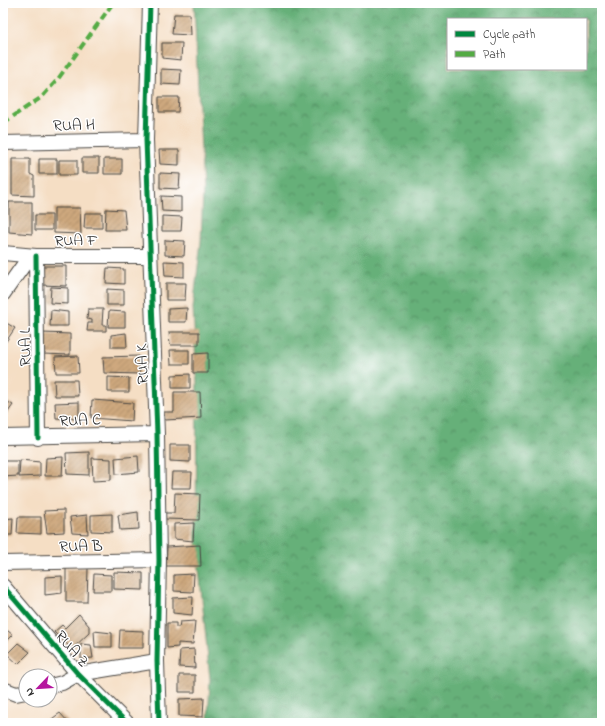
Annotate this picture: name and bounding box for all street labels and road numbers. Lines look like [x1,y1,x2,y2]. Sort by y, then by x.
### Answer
street label: RUA H [53,114,95,138]
street label: RUA F [54,229,98,253]
street label: RUA L [14,327,38,367]
street label: RUA K [130,343,156,385]
street label: RUA C [59,408,101,434]
street label: RUA B [59,535,103,559]
street label: RUA Z [49,626,94,673]

